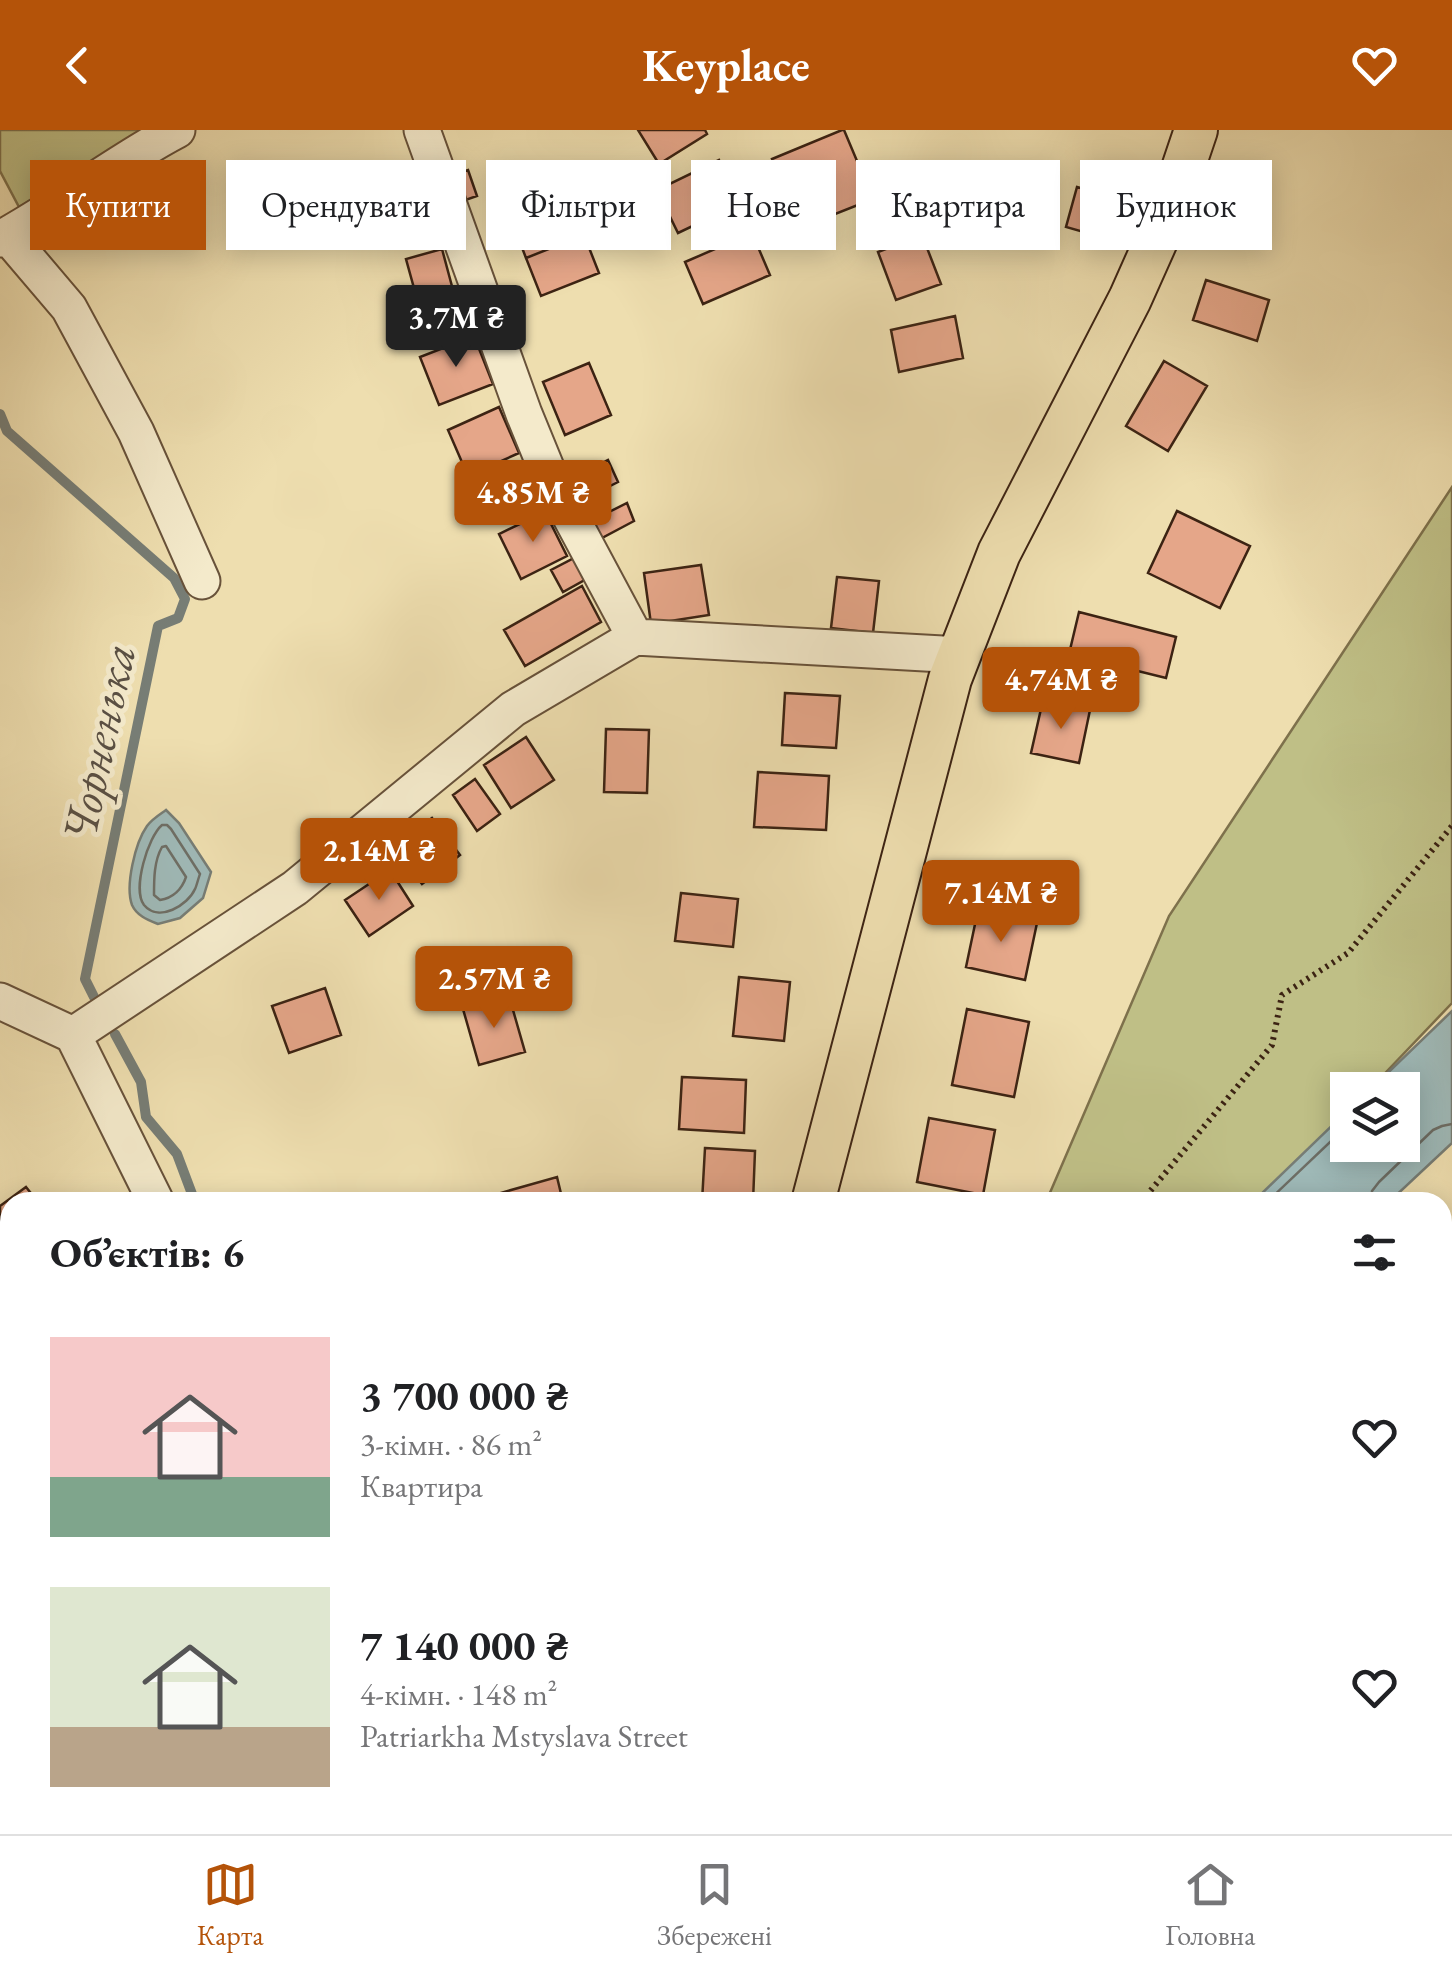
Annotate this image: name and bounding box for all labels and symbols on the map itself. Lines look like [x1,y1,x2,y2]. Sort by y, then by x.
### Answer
pin: 3.7M ₴ [375,285,537,370]
pin: 4.85M ₴ [441,460,625,545]
water label: Чорненька [47,638,149,848]
pin: 4.74M ₴ [969,647,1153,732]
pin: 2.14M ₴ [287,818,471,903]
pin: 7.14M ₴ [909,860,1093,945]
pin: 2.57M ₴ [402,946,586,1031]

